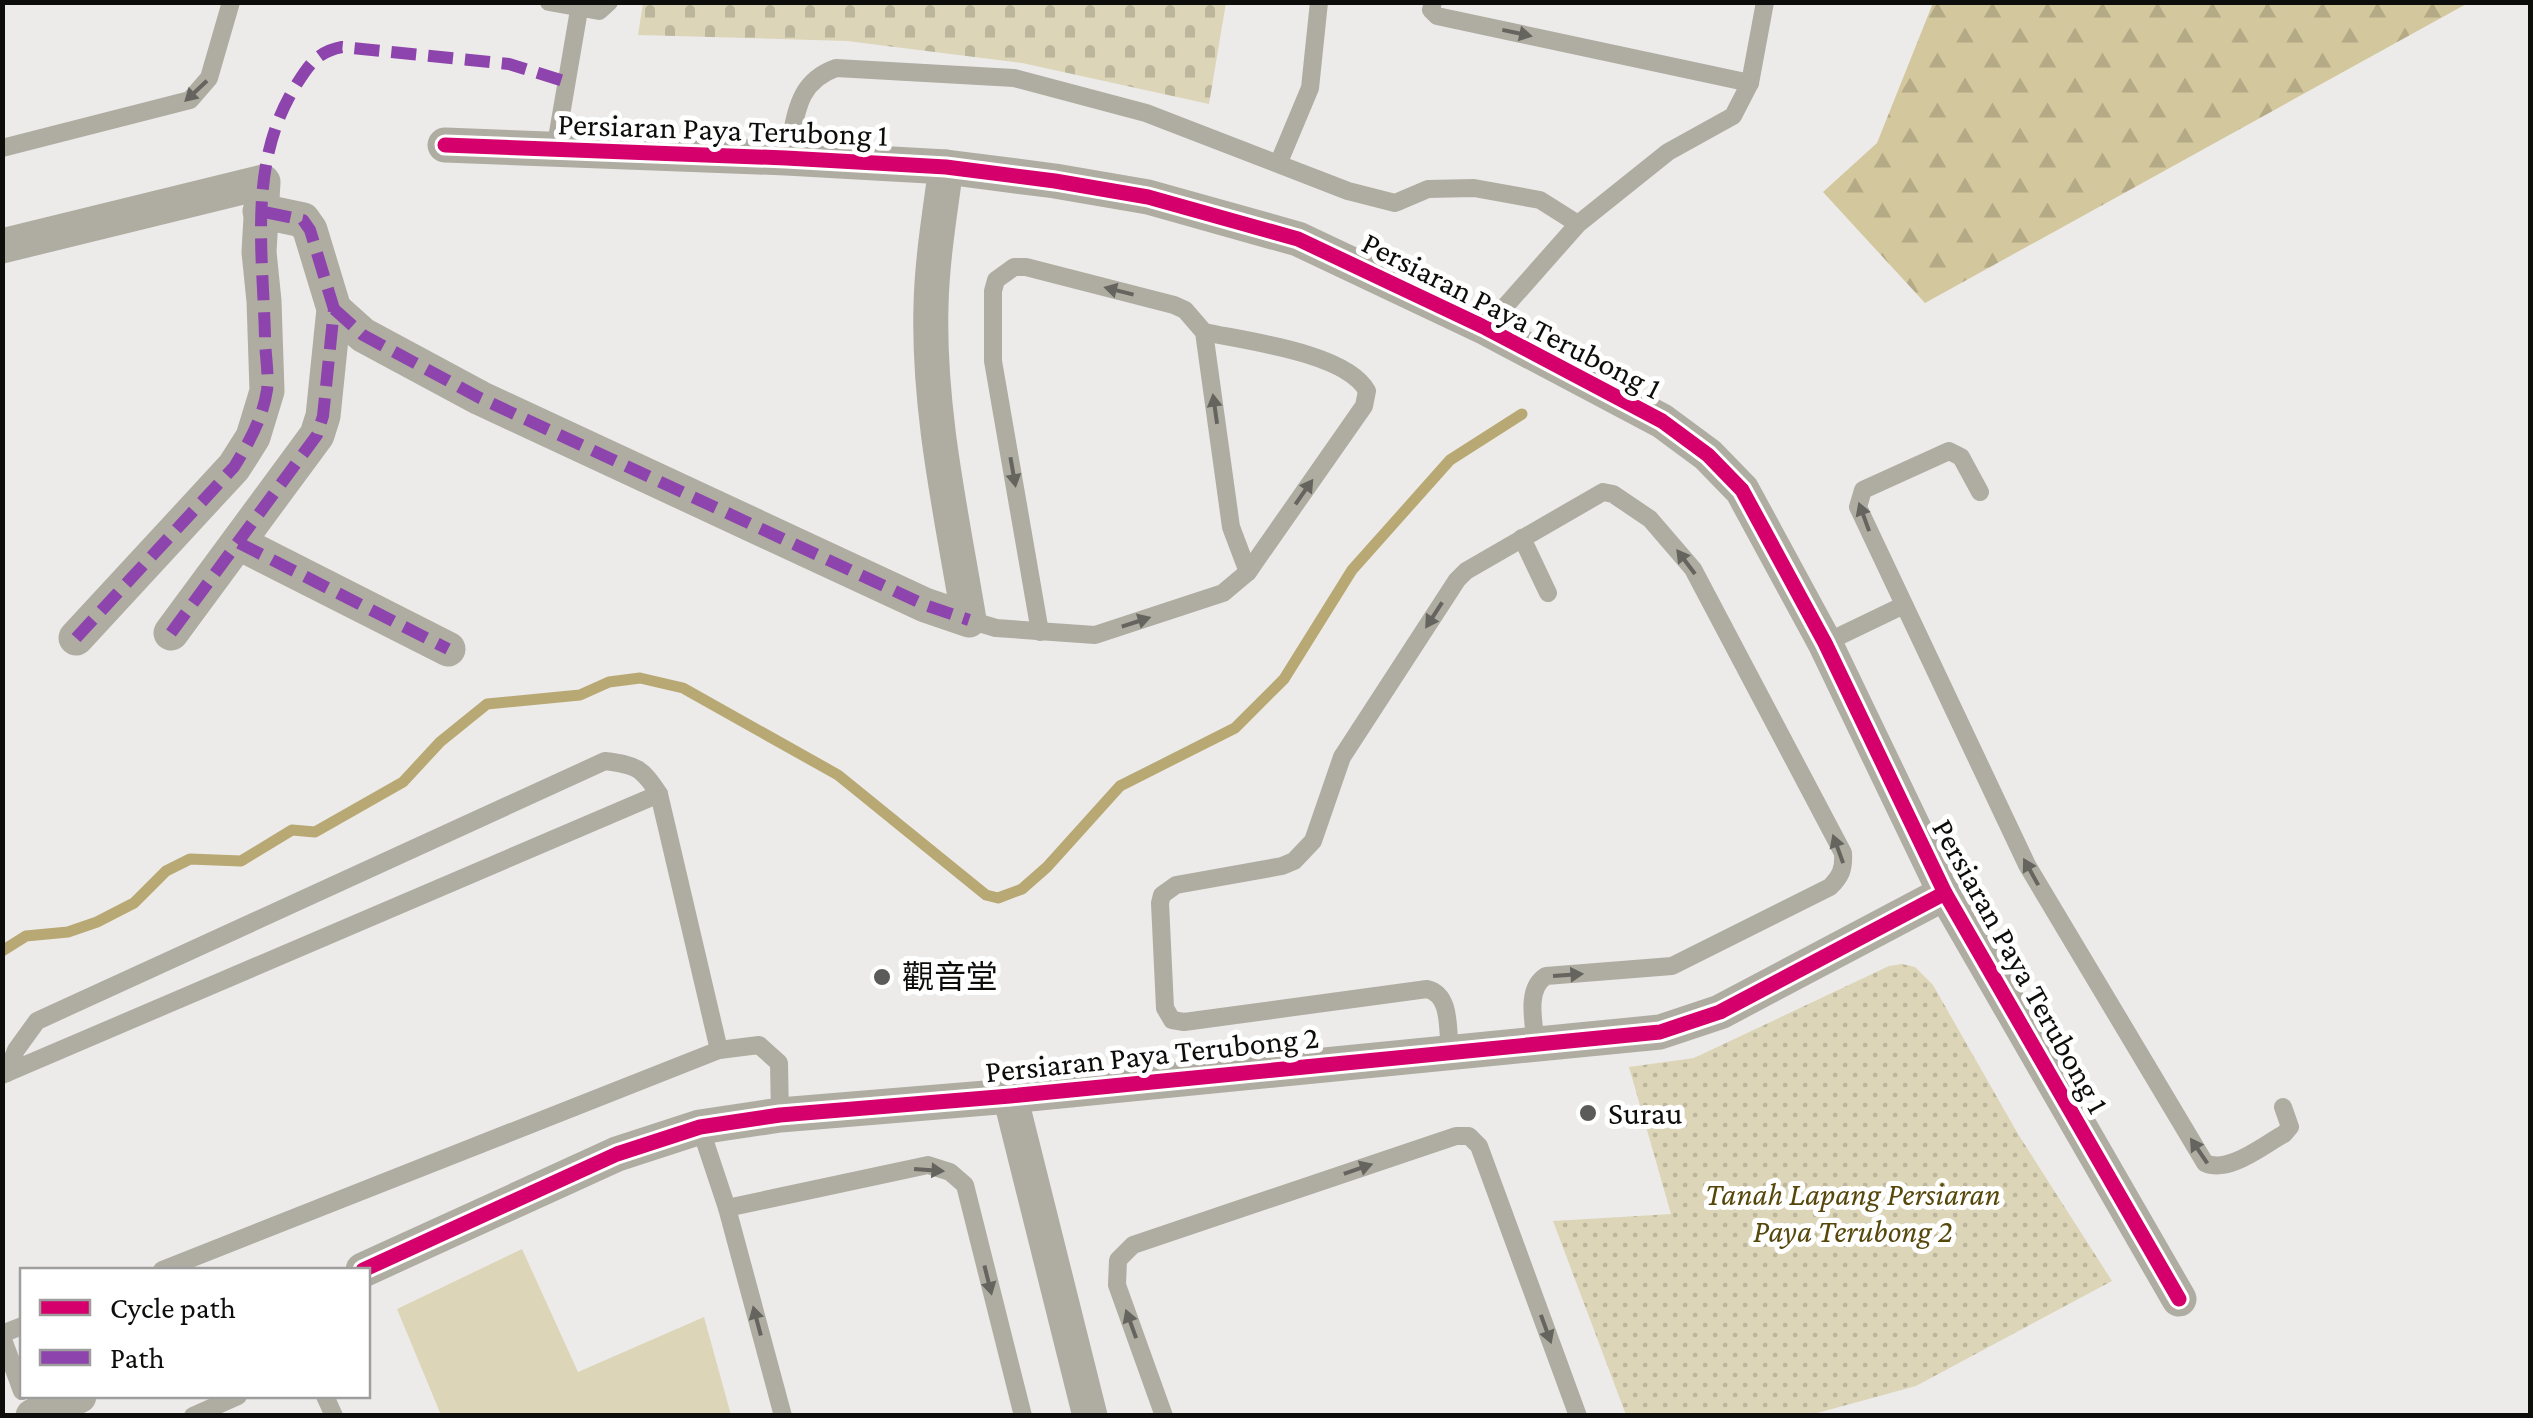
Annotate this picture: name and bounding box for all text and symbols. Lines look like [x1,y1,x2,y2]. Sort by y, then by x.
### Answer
one-way arrow [1502,26,1533,41]
one-way arrow [184,79,208,102]
street label: Persiaran Paya Terubong 1 [557,105,889,153]
street label: Persiaran Paya Terubong 1 [1356,224,1668,406]
one-way arrow [1103,282,1134,298]
one-way arrow [1207,393,1223,425]
one-way arrow [1006,457,1021,488]
one-way arrow [1294,479,1313,506]
one-way arrow [1856,502,1871,532]
one-way arrow [1677,549,1697,575]
one-way arrow [1425,601,1443,629]
one-way arrow [1121,613,1151,628]
street label: Persiaran Paya Terubong 1 [1925,813,2117,1119]
one-way arrow [1830,834,1845,864]
one-way arrow [2023,858,2041,886]
place label: 觀音堂 [902,959,998,995]
marker: 觀音堂 [871,966,893,988]
one-way arrow [1553,966,1585,982]
street label: Persiaran Paya Terubong 2 [983,1019,1321,1089]
place label: Surau [1608,1095,1683,1131]
marker: Surau [1577,1102,1599,1124]
one-way arrow [2190,1137,2208,1164]
one-way arrow [1343,1160,1373,1175]
one-way arrow [914,1162,945,1178]
park label: Tanah Lapang Persiaran Paya Terubong 2 [1705,1176,2001,1249]
one-way arrow [981,1265,997,1296]
legend [20,1268,370,1398]
text: Cycle path [110,1291,236,1325]
one-way arrow [749,1306,765,1337]
one-way arrow [1123,1308,1138,1338]
one-way arrow [1539,1314,1554,1344]
text: Path [110,1341,165,1374]

